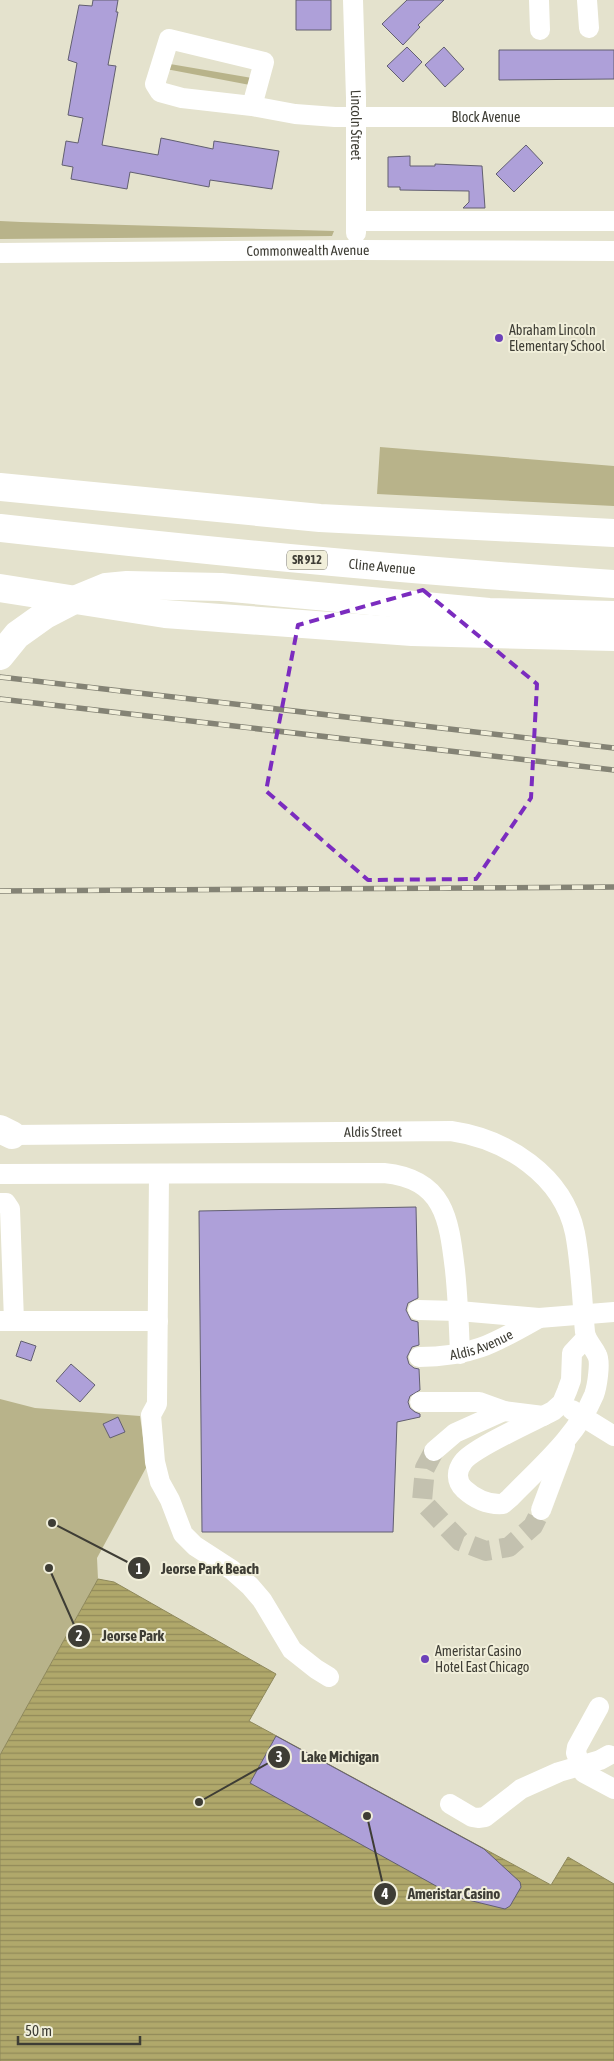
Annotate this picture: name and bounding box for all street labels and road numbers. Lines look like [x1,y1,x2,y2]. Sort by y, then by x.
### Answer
street label: Lincoln Street [348,89,364,160]
street label: Block Avenue [452,109,520,125]
street label: Commonwealth Avenue [246,242,369,259]
road number: SR 912 [287,550,327,570]
street label: Cline Avenue [348,556,416,577]
street label: Aldis Street [344,1123,402,1140]
street label: Aldis Avenue [449,1326,516,1363]

